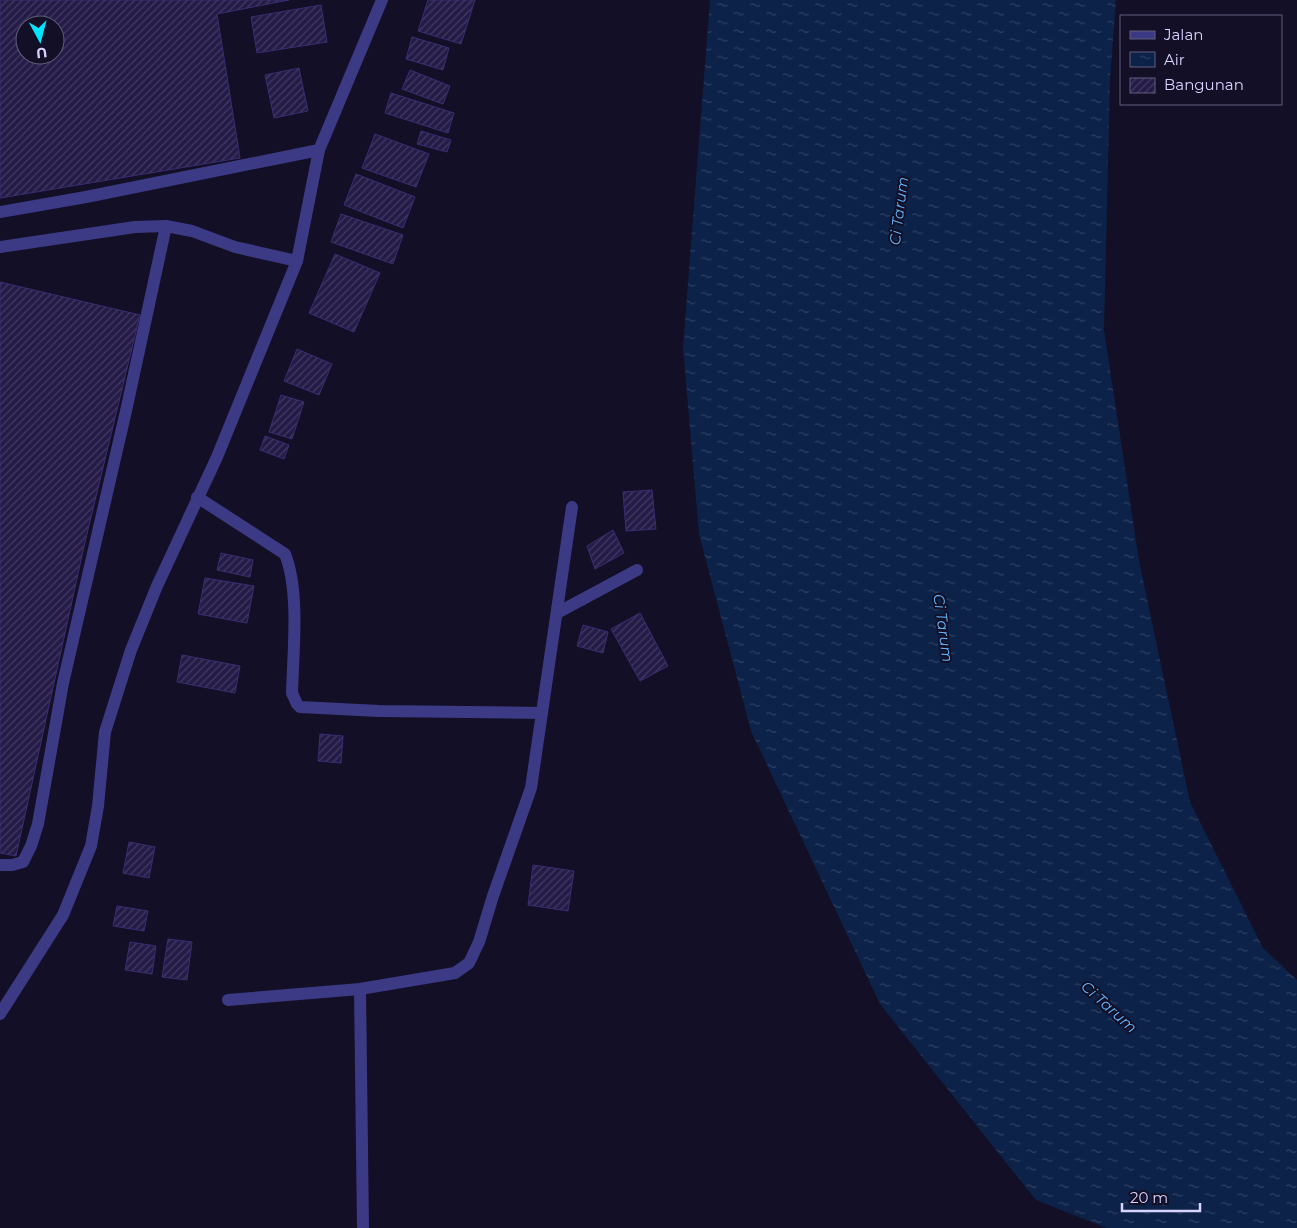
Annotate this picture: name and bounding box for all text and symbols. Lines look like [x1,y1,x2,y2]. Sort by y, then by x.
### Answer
north arrow [15,15,65,65]
legend [1120,15,1282,105]
text: Jalan [1163,25,1203,44]
text: U [35,43,48,63]
text: Air [1164,50,1185,69]
text: Bangunan [1164,75,1244,94]
water label: Ci Tarum [885,176,912,246]
water label: Ci Tarum [929,593,958,663]
water label: Ci Tarum [1077,977,1141,1037]
scale bar [1122,1180,1200,1212]
text: 20 m [1130,1188,1168,1207]

